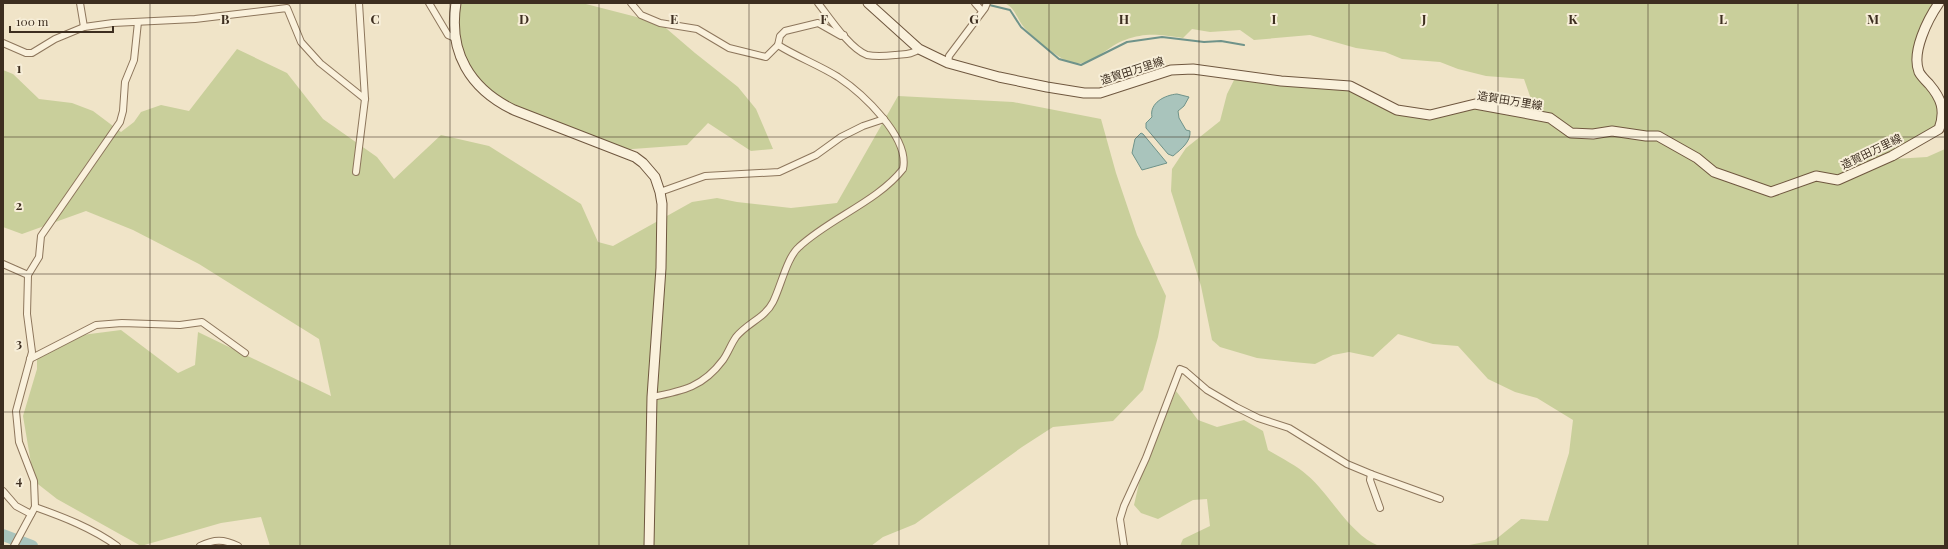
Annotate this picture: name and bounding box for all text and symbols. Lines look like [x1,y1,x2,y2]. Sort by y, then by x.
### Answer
scale bar [10,8,113,34]
text: B [221,10,230,27]
text: C [370,10,380,27]
text: D [519,10,529,27]
text: E [670,10,678,27]
text: F [820,10,828,27]
text: G [969,10,979,27]
text: H [1119,10,1129,27]
text: I [1272,10,1277,27]
text: J [1421,10,1427,27]
text: K [1568,10,1578,27]
text: L [1719,10,1727,27]
text: M [1867,10,1879,27]
text: 100 m [16,13,49,29]
street label: 造賀田万里線 [1098,53,1166,87]
text: 1 [17,59,22,76]
street label: 造賀田万里線 [1476,87,1544,113]
street label: 造賀田万里線 [1838,130,1904,172]
text: 2 [16,196,23,213]
text: 3 [16,334,22,351]
text: 4 [16,471,23,488]

